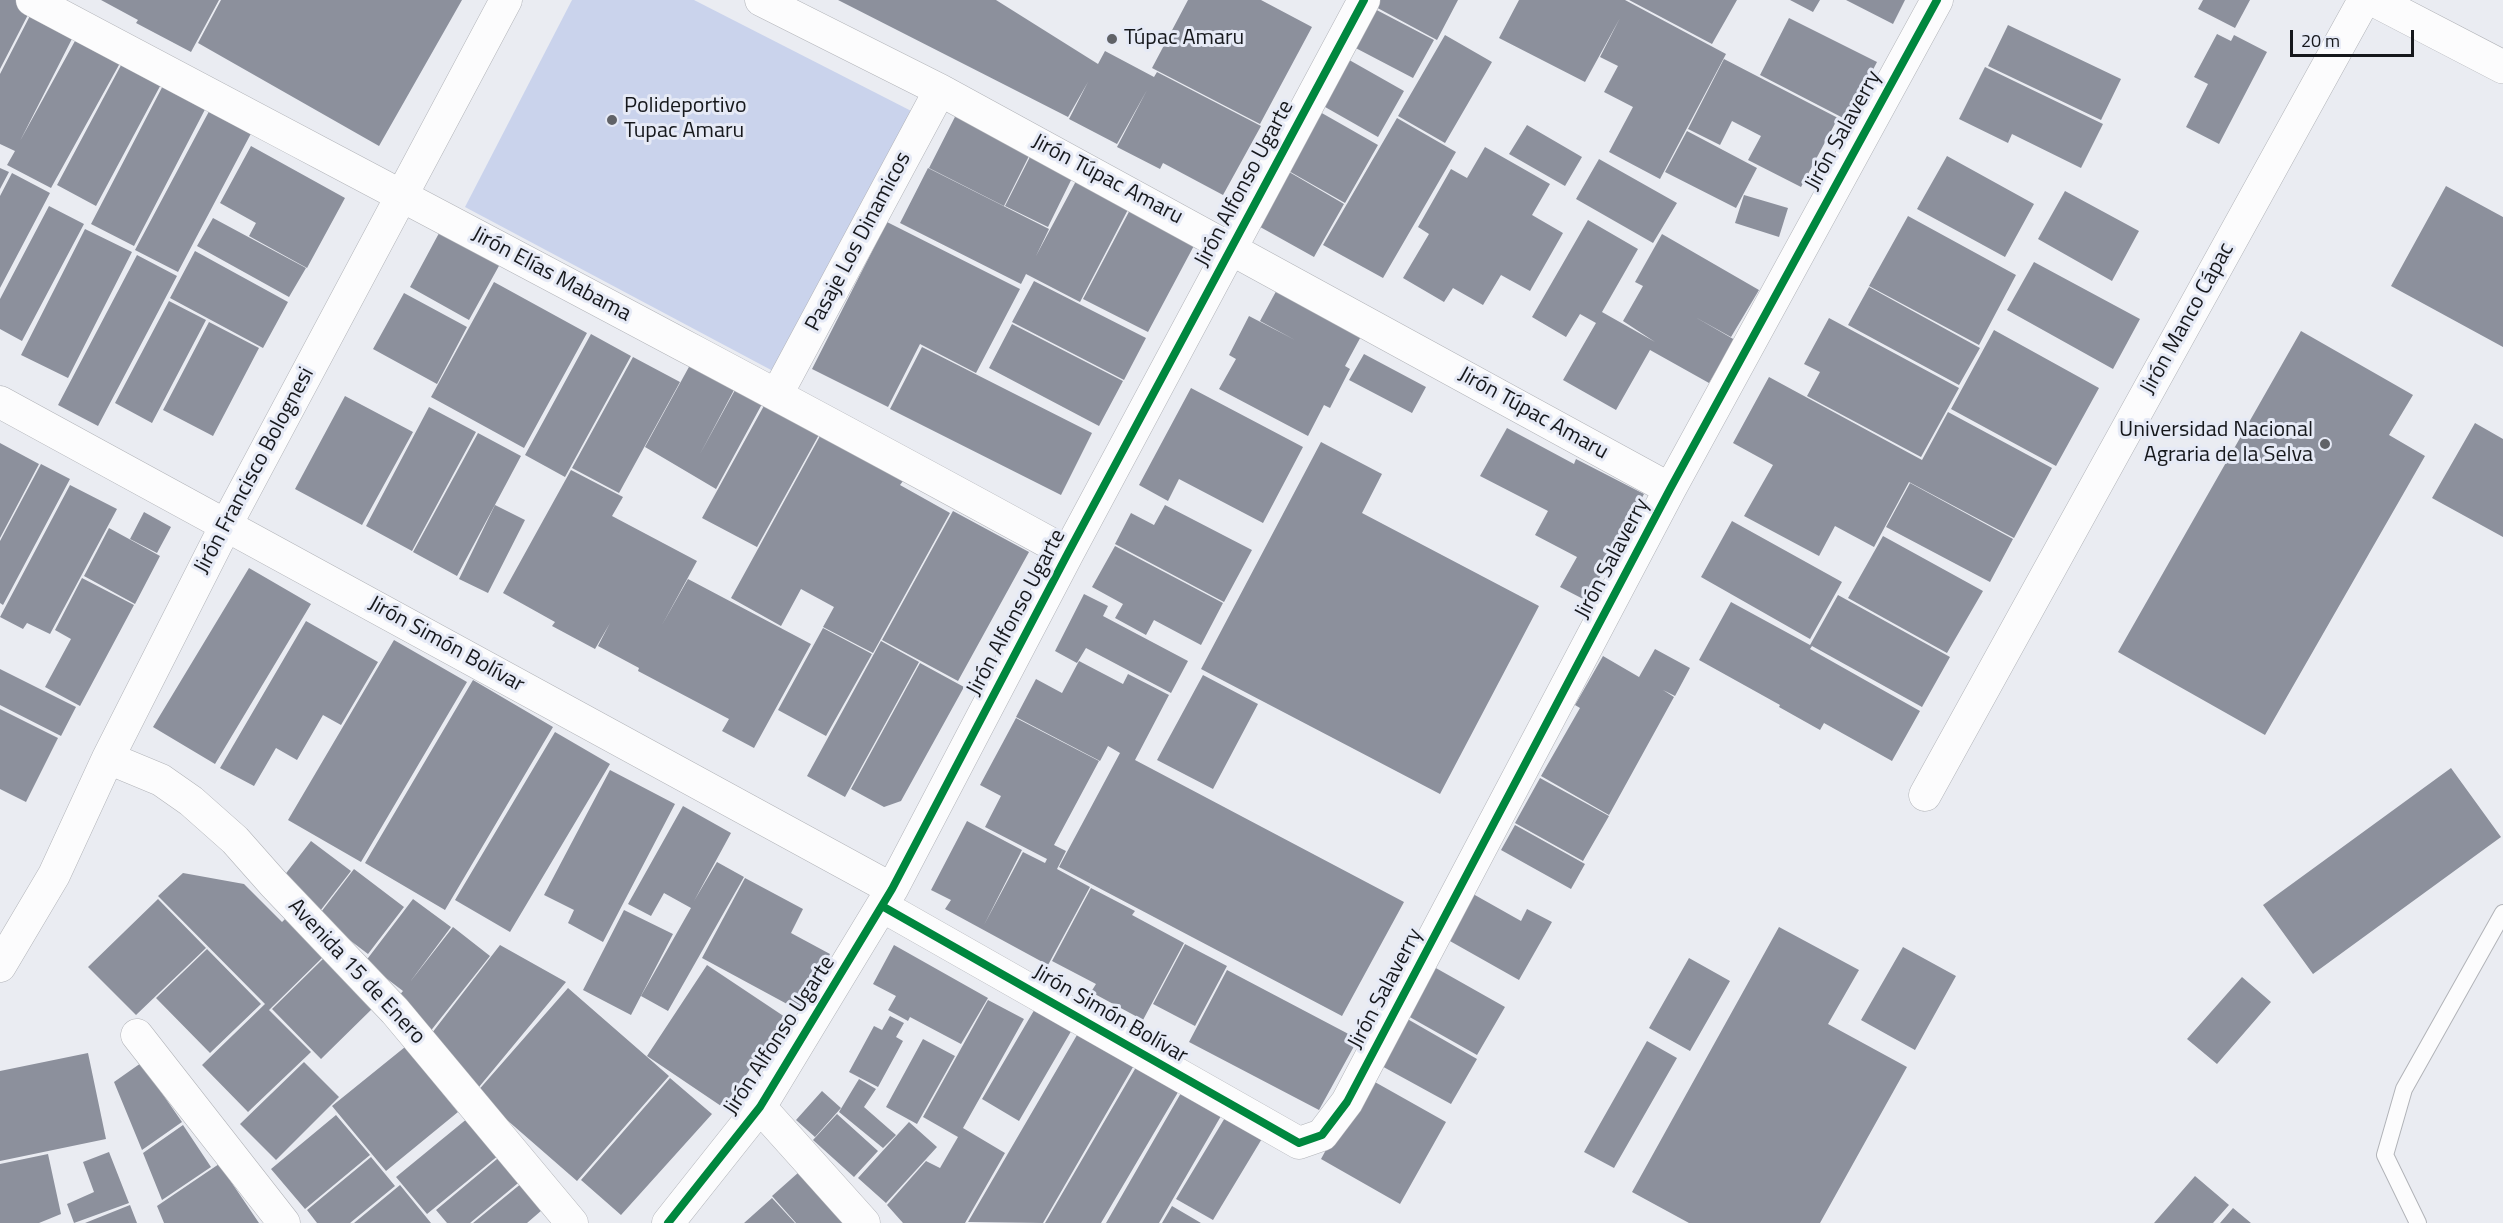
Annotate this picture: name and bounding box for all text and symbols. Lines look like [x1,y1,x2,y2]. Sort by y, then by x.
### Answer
scale bar [2293,18,2418,56]
place label: Túpac Amaru [1124,26,1244,52]
text: 20 m [2301,27,2340,54]
marker: Túpac Amaru [1105,32,1119,46]
street label: Jirón Salaverry [1800,66,1888,196]
place label: Polideportivo Tupac Amaru [624,94,747,146]
street label: Jirón Alfonso Ugarte [1190,96,1300,272]
marker: Polideportivo Tupac Amaru [605,113,619,127]
street label: Jirón Túpac Amaru [1027,129,1187,231]
street label: Pasaje Los Dinamicos [801,148,917,336]
street label: Jirón Elías Mabama [467,222,635,328]
street label: Jirón Manco Cápac [2135,239,2241,399]
street label: Jirón Túpac Amaru [1454,362,1612,466]
street label: Jirón Francisco Bolognesi [189,363,321,579]
place label: Universidad Nacional Agraria de la Selva [2119,418,2313,470]
marker: Universidad Nacional Agraria de la Selva [2318,437,2332,451]
street label: Jirón Salaverry [1570,494,1656,624]
street label: Jirón Alfonso Ugarte [962,525,1072,701]
street label: Jirón Simón Bolívar [363,591,529,699]
street label: Avenida 15 de Enero [282,894,430,1050]
street label: Jirón Salaverry [1343,924,1429,1054]
street label: Jirón Alfonso Ugarte [719,951,841,1121]
street label: Jirón Simón Bolívar [1028,960,1192,1070]

